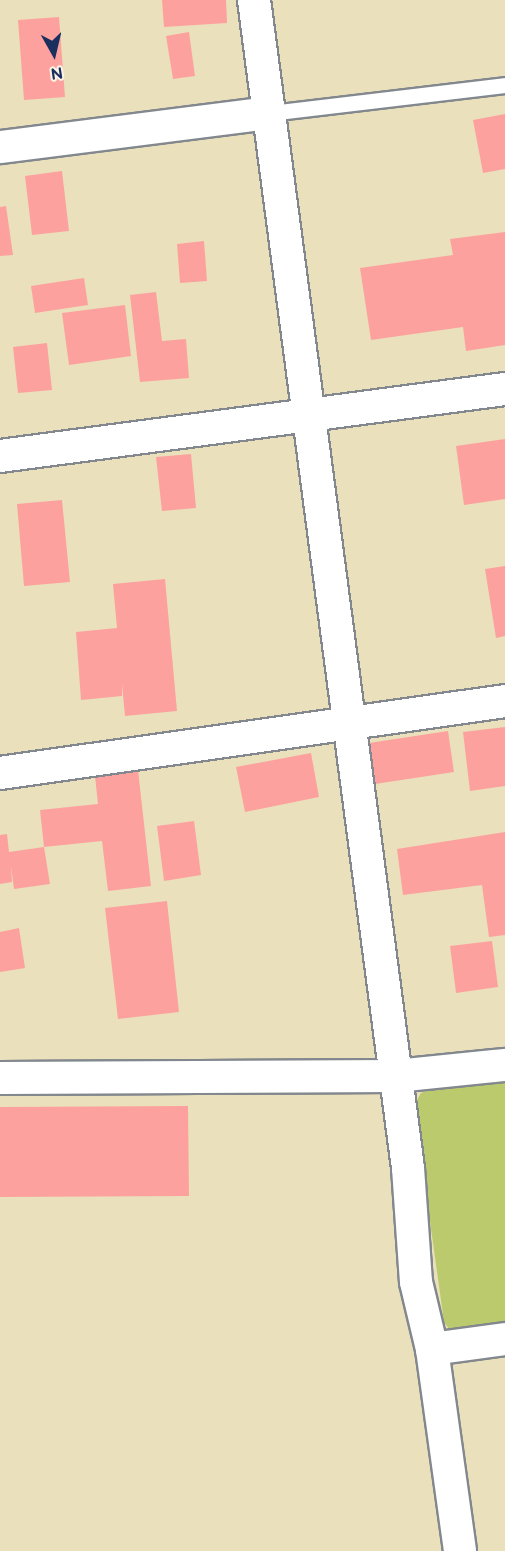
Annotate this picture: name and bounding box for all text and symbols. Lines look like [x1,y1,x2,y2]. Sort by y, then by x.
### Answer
north arrow [24,24,84,84]
text: N [49,62,64,83]

